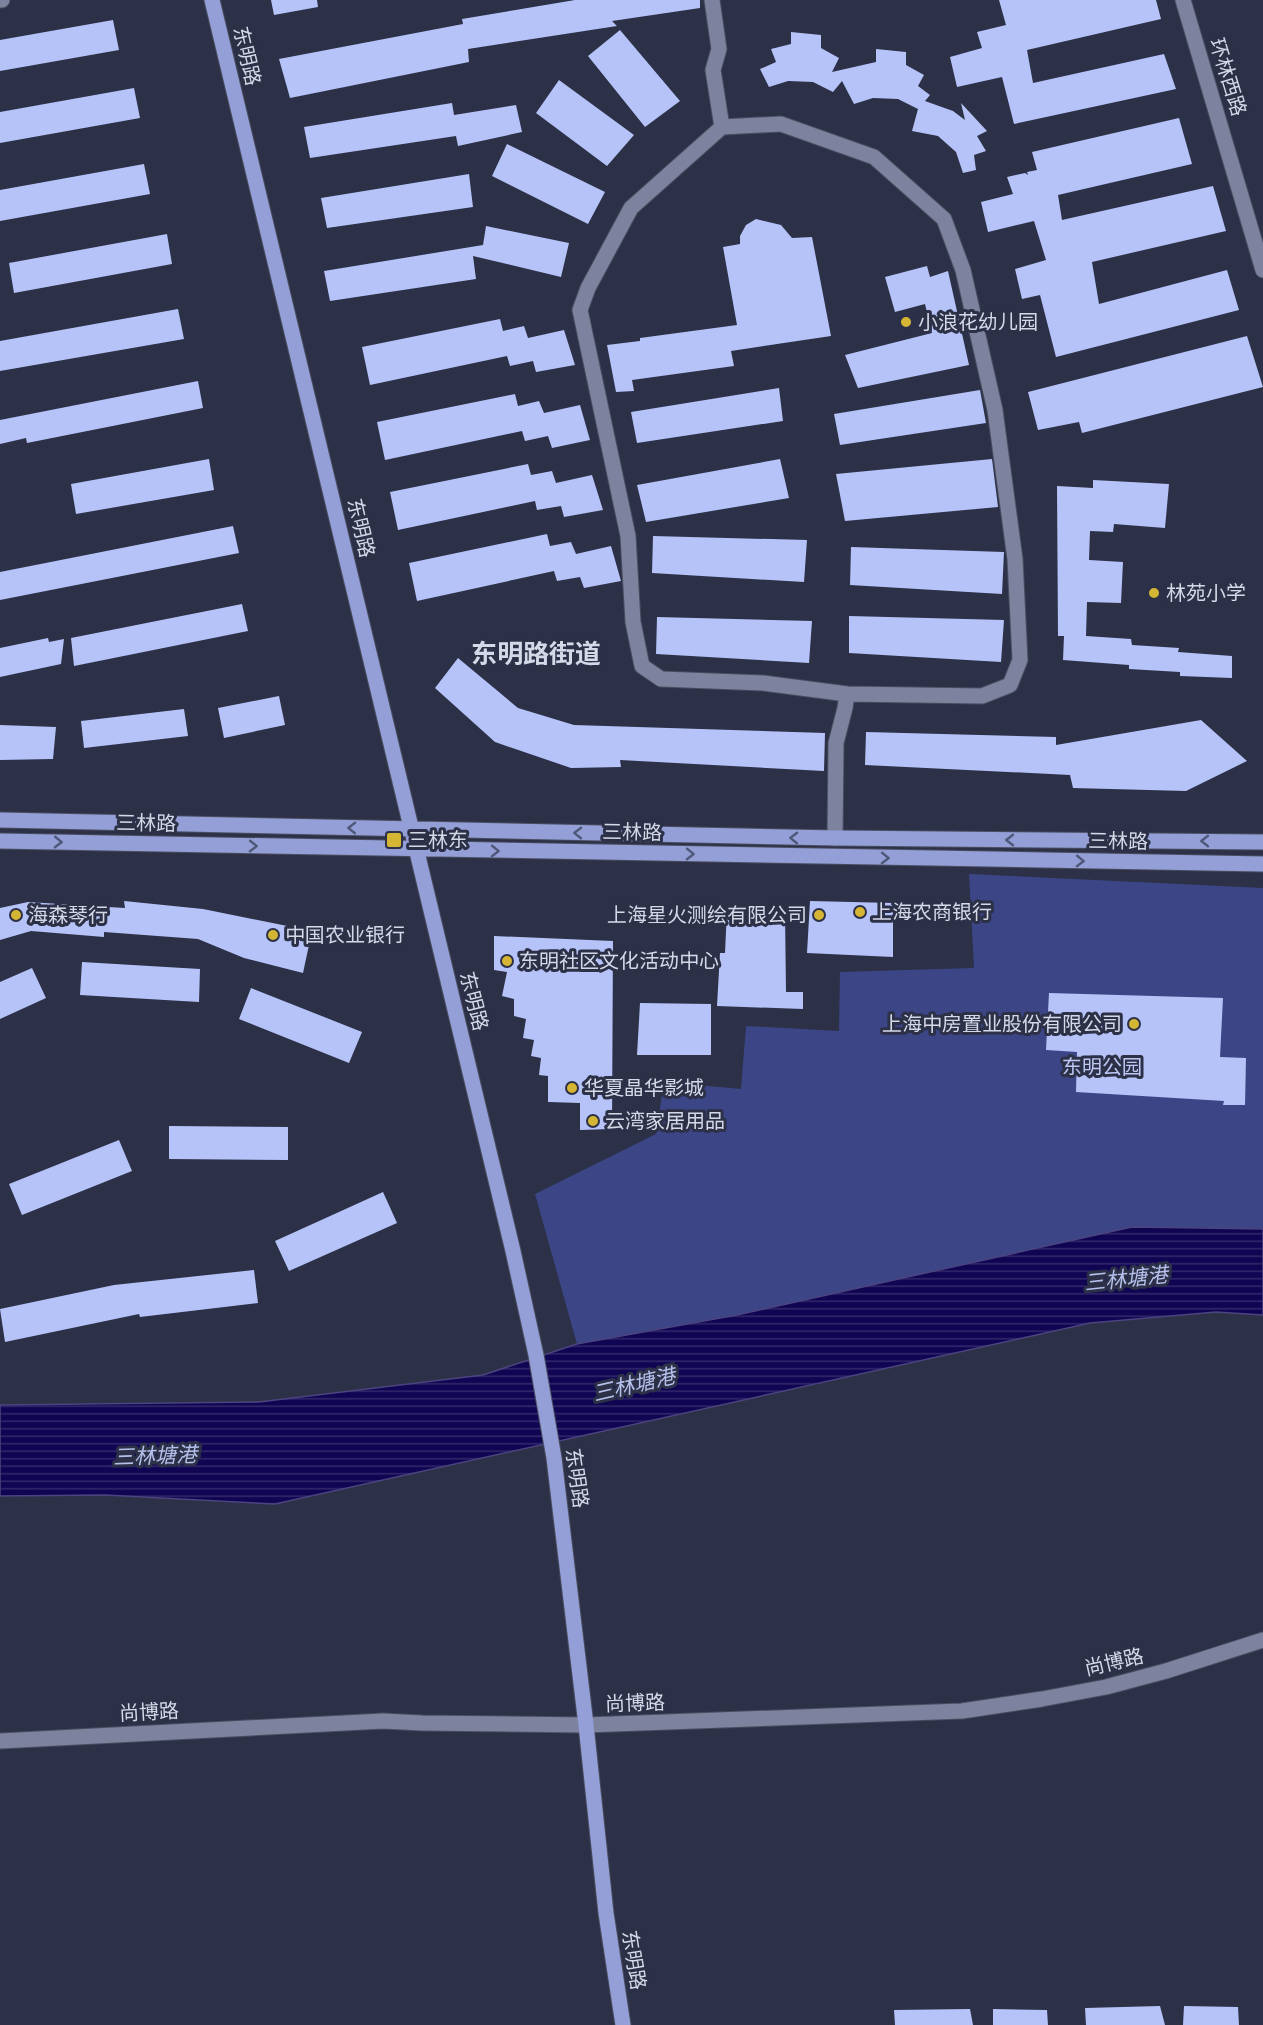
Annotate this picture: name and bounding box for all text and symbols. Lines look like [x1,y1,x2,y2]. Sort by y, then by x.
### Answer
street label: 东明路 [228,24,266,88]
street label: 环林西路 [1204,35,1252,119]
place label: 小浪花幼儿园 [918,309,1038,335]
marker: 小浪花幼儿园 [899,315,913,329]
street label: 东明路 [342,496,380,560]
place label: 林苑小学 [1166,580,1246,606]
marker: 林苑小学 [1147,586,1161,600]
district label: 东明路街道 [471,637,601,670]
street label: 三林路 [116,809,176,837]
street label: 三林路 [602,818,662,846]
one-way arrow [348,822,357,834]
place label: 三林东 [408,827,468,853]
one-way arrow [573,827,582,839]
street label: 三林路 [1088,827,1148,855]
marker: 三林东 [385,831,403,849]
one-way arrow [789,831,798,844]
one-way arrow [1005,834,1014,846]
one-way arrow [1200,835,1209,848]
one-way arrow [54,836,63,848]
one-way arrow [249,840,258,852]
one-way arrow [490,845,499,857]
one-way arrow [685,848,694,860]
one-way arrow [880,851,889,864]
one-way arrow [1075,855,1084,867]
place label: 上海农商银行 [872,899,992,925]
place label: 海森琴行 [28,902,108,928]
place label: 上海星火测绘有限公司 [607,902,807,928]
marker: 上海农商银行 [853,905,867,919]
marker: 海森琴行 [9,908,23,922]
marker: 上海星火测绘有限公司 [812,908,826,922]
place label: 中国农业银行 [285,922,405,948]
marker: 中国农业银行 [266,928,280,942]
place label: 东明社区文化活动中心 [519,948,719,974]
marker: 东明社区文化活动中心 [500,954,514,968]
street label: 东明路 [454,969,494,1033]
place label: 上海中房置业股份有限公司 [882,1011,1122,1037]
marker: 上海中房置业股份有限公司 [1127,1017,1141,1031]
park label: 东明公园 [1062,1054,1142,1080]
place label: 华夏晶华影城 [584,1075,704,1101]
marker: 华夏晶华影城 [565,1081,579,1095]
place label: 云湾家居用品 [605,1108,725,1134]
marker: 云湾家居用品 [586,1114,600,1128]
water label: 三林塘港 [1083,1260,1172,1296]
water label: 三林塘港 [590,1361,681,1407]
water label: 三林塘港 [113,1440,200,1470]
street label: 东明路 [560,1446,594,1510]
street label: 尚博路 [1082,1643,1146,1681]
street label: 尚博路 [605,1689,665,1717]
street label: 尚博路 [118,1697,180,1727]
street label: 东明路 [616,1928,652,1992]

